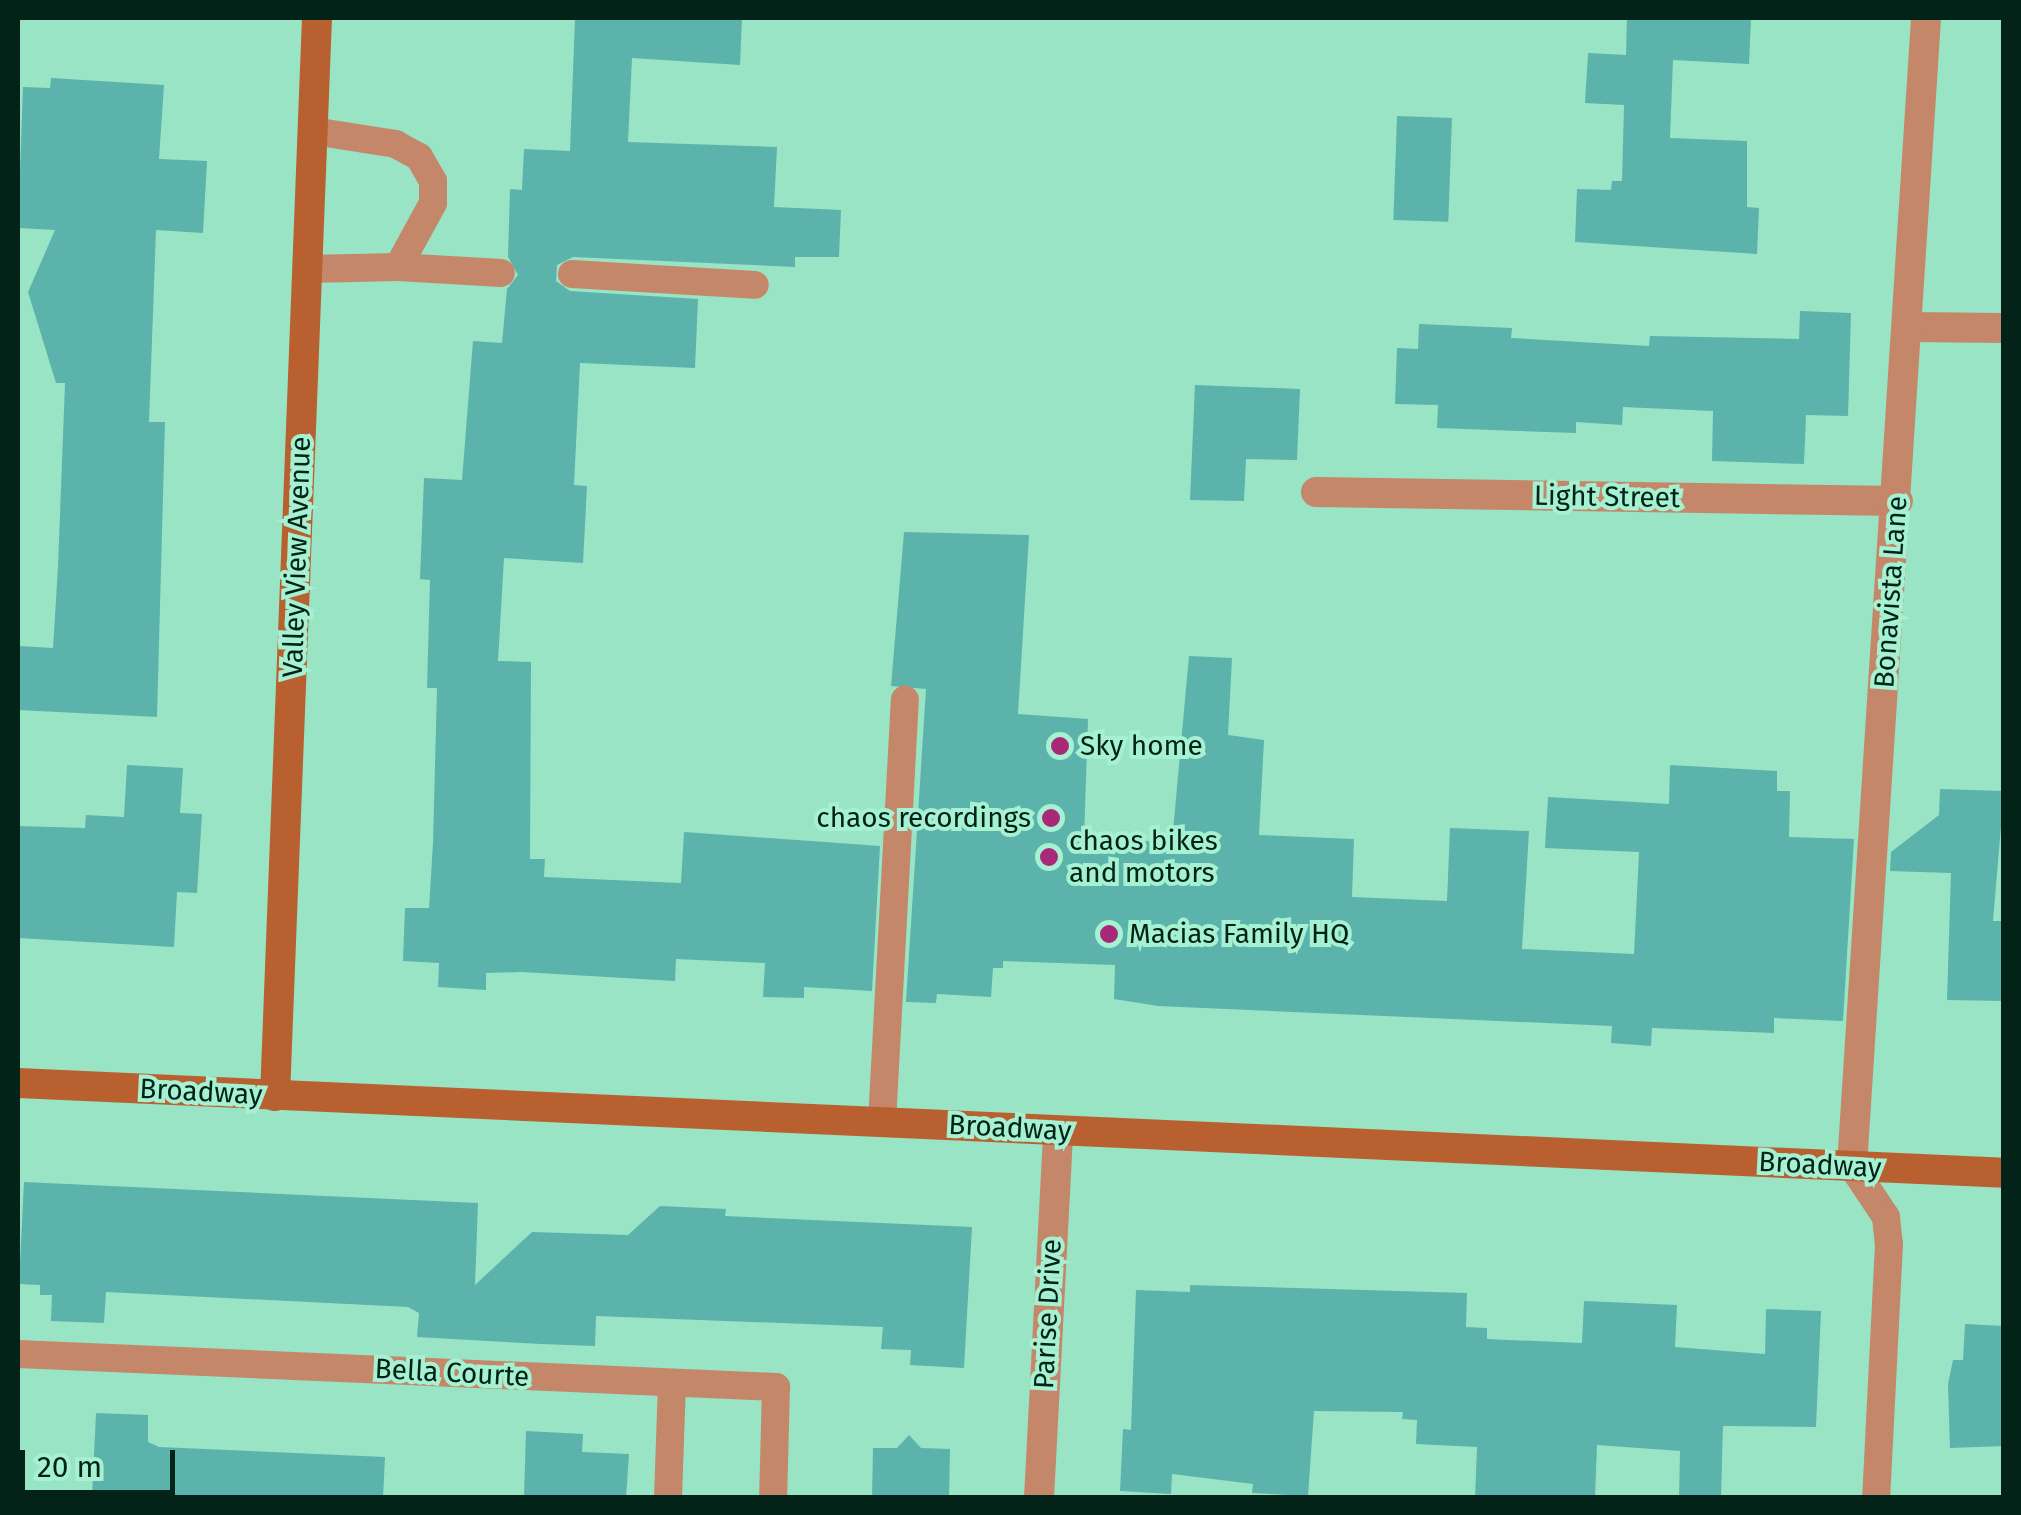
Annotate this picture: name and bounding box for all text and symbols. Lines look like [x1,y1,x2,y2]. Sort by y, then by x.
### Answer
street label: Valley View Avenue [276,436,318,678]
street label: Light Street [1534,479,1680,515]
street label: Bonavista Lane [1868,495,1914,689]
place label: Sky home [1080,729,1203,763]
marker: Sky home [1049,735,1071,757]
place label: chaos recordings [816,801,1031,835]
marker: chaos recordings [1040,807,1062,829]
place label: chaos bikes and motors [1069,824,1218,890]
marker: chaos bikes and motors [1038,846,1060,868]
place label: Macias Family HQ [1129,917,1349,951]
marker: Macias Family HQ [1098,923,1120,945]
street label: Broadway [139,1072,263,1112]
street label: Broadway [948,1108,1072,1148]
street label: Broadway [1758,1145,1882,1185]
street label: Parise Drive [1027,1238,1069,1390]
street label: Bella Courte [374,1352,530,1394]
scale bar [25,1430,180,1492]
text: 20 m [37,1449,102,1485]

